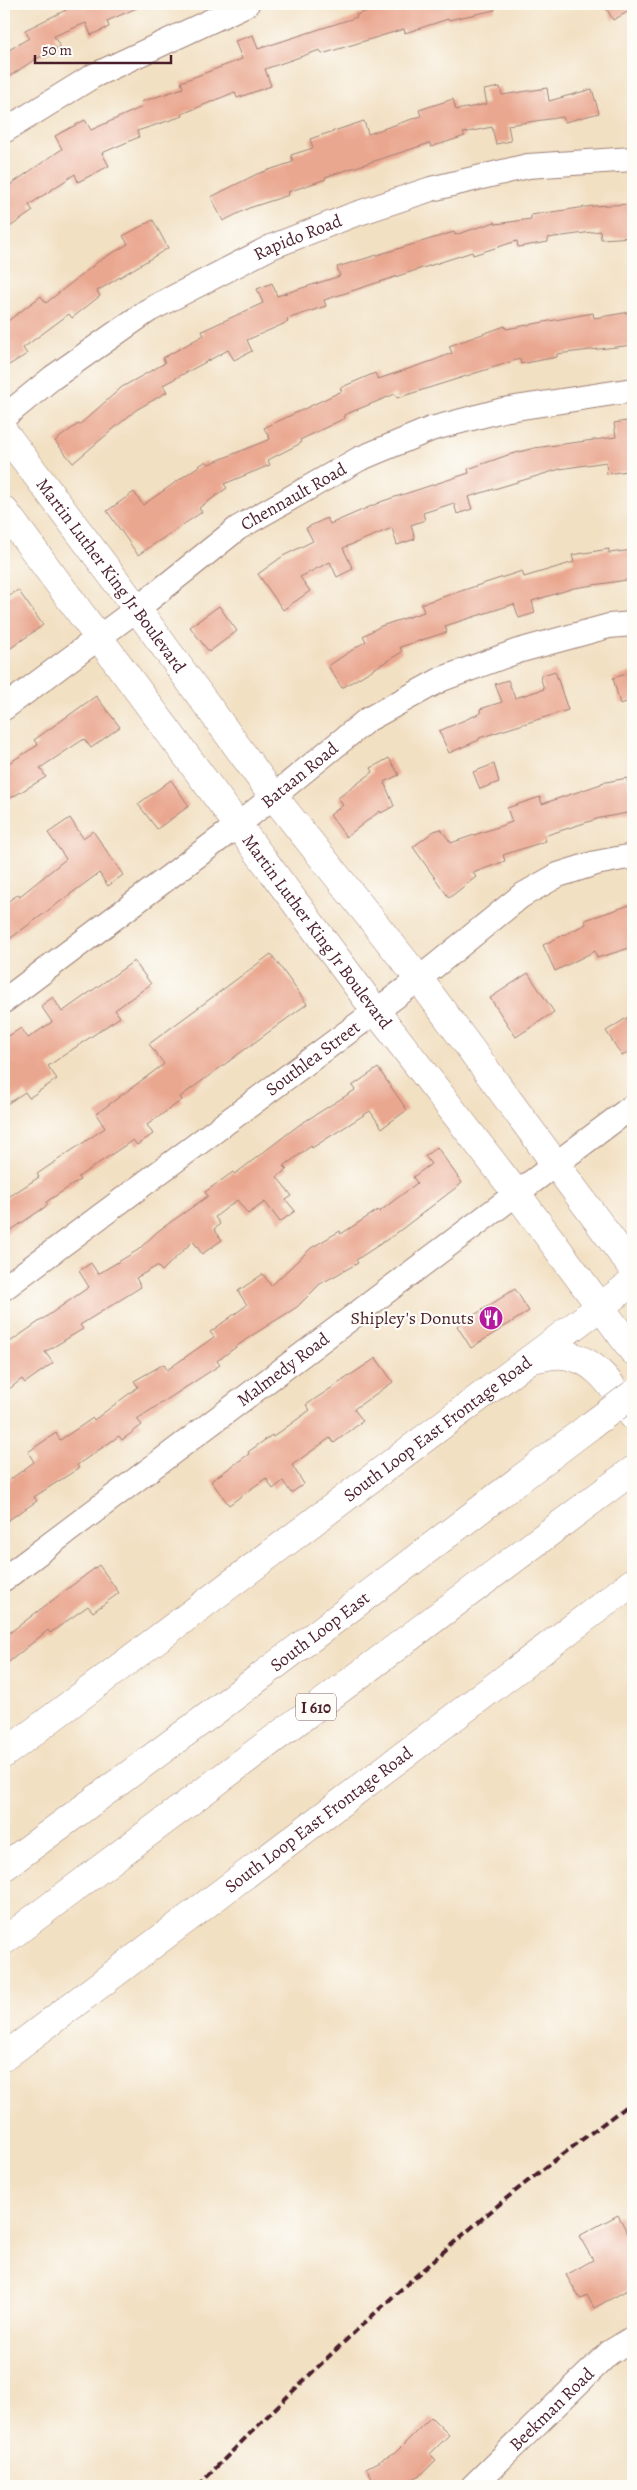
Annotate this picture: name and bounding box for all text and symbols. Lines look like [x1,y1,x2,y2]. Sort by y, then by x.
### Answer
scale bar [35,32,171,64]
text: 50 m [42,40,72,60]
street label: Rapido Road [249,208,346,266]
street label: Chennault Road [236,457,351,536]
street label: Martin Luther King Jr Boulevard [31,473,192,678]
street label: Bataan Road [256,736,343,814]
street label: Martin Luther King Jr Boulevard [237,829,397,1034]
street label: Southlea Street [261,1015,365,1101]
restaurant icon: Shipley's Donuts [478,1305,504,1331]
place label: Shipley's Donuts [351,1306,474,1330]
street label: Malmedy Road [232,1326,334,1412]
street label: South Loop East Frontage Road [338,1350,537,1507]
street label: South Loop East [265,1586,374,1677]
road number: I 610 [296,1694,336,1720]
street label: South Loop East Frontage Road [220,1741,418,1898]
street label: Beekman Road [504,2362,600,2456]

